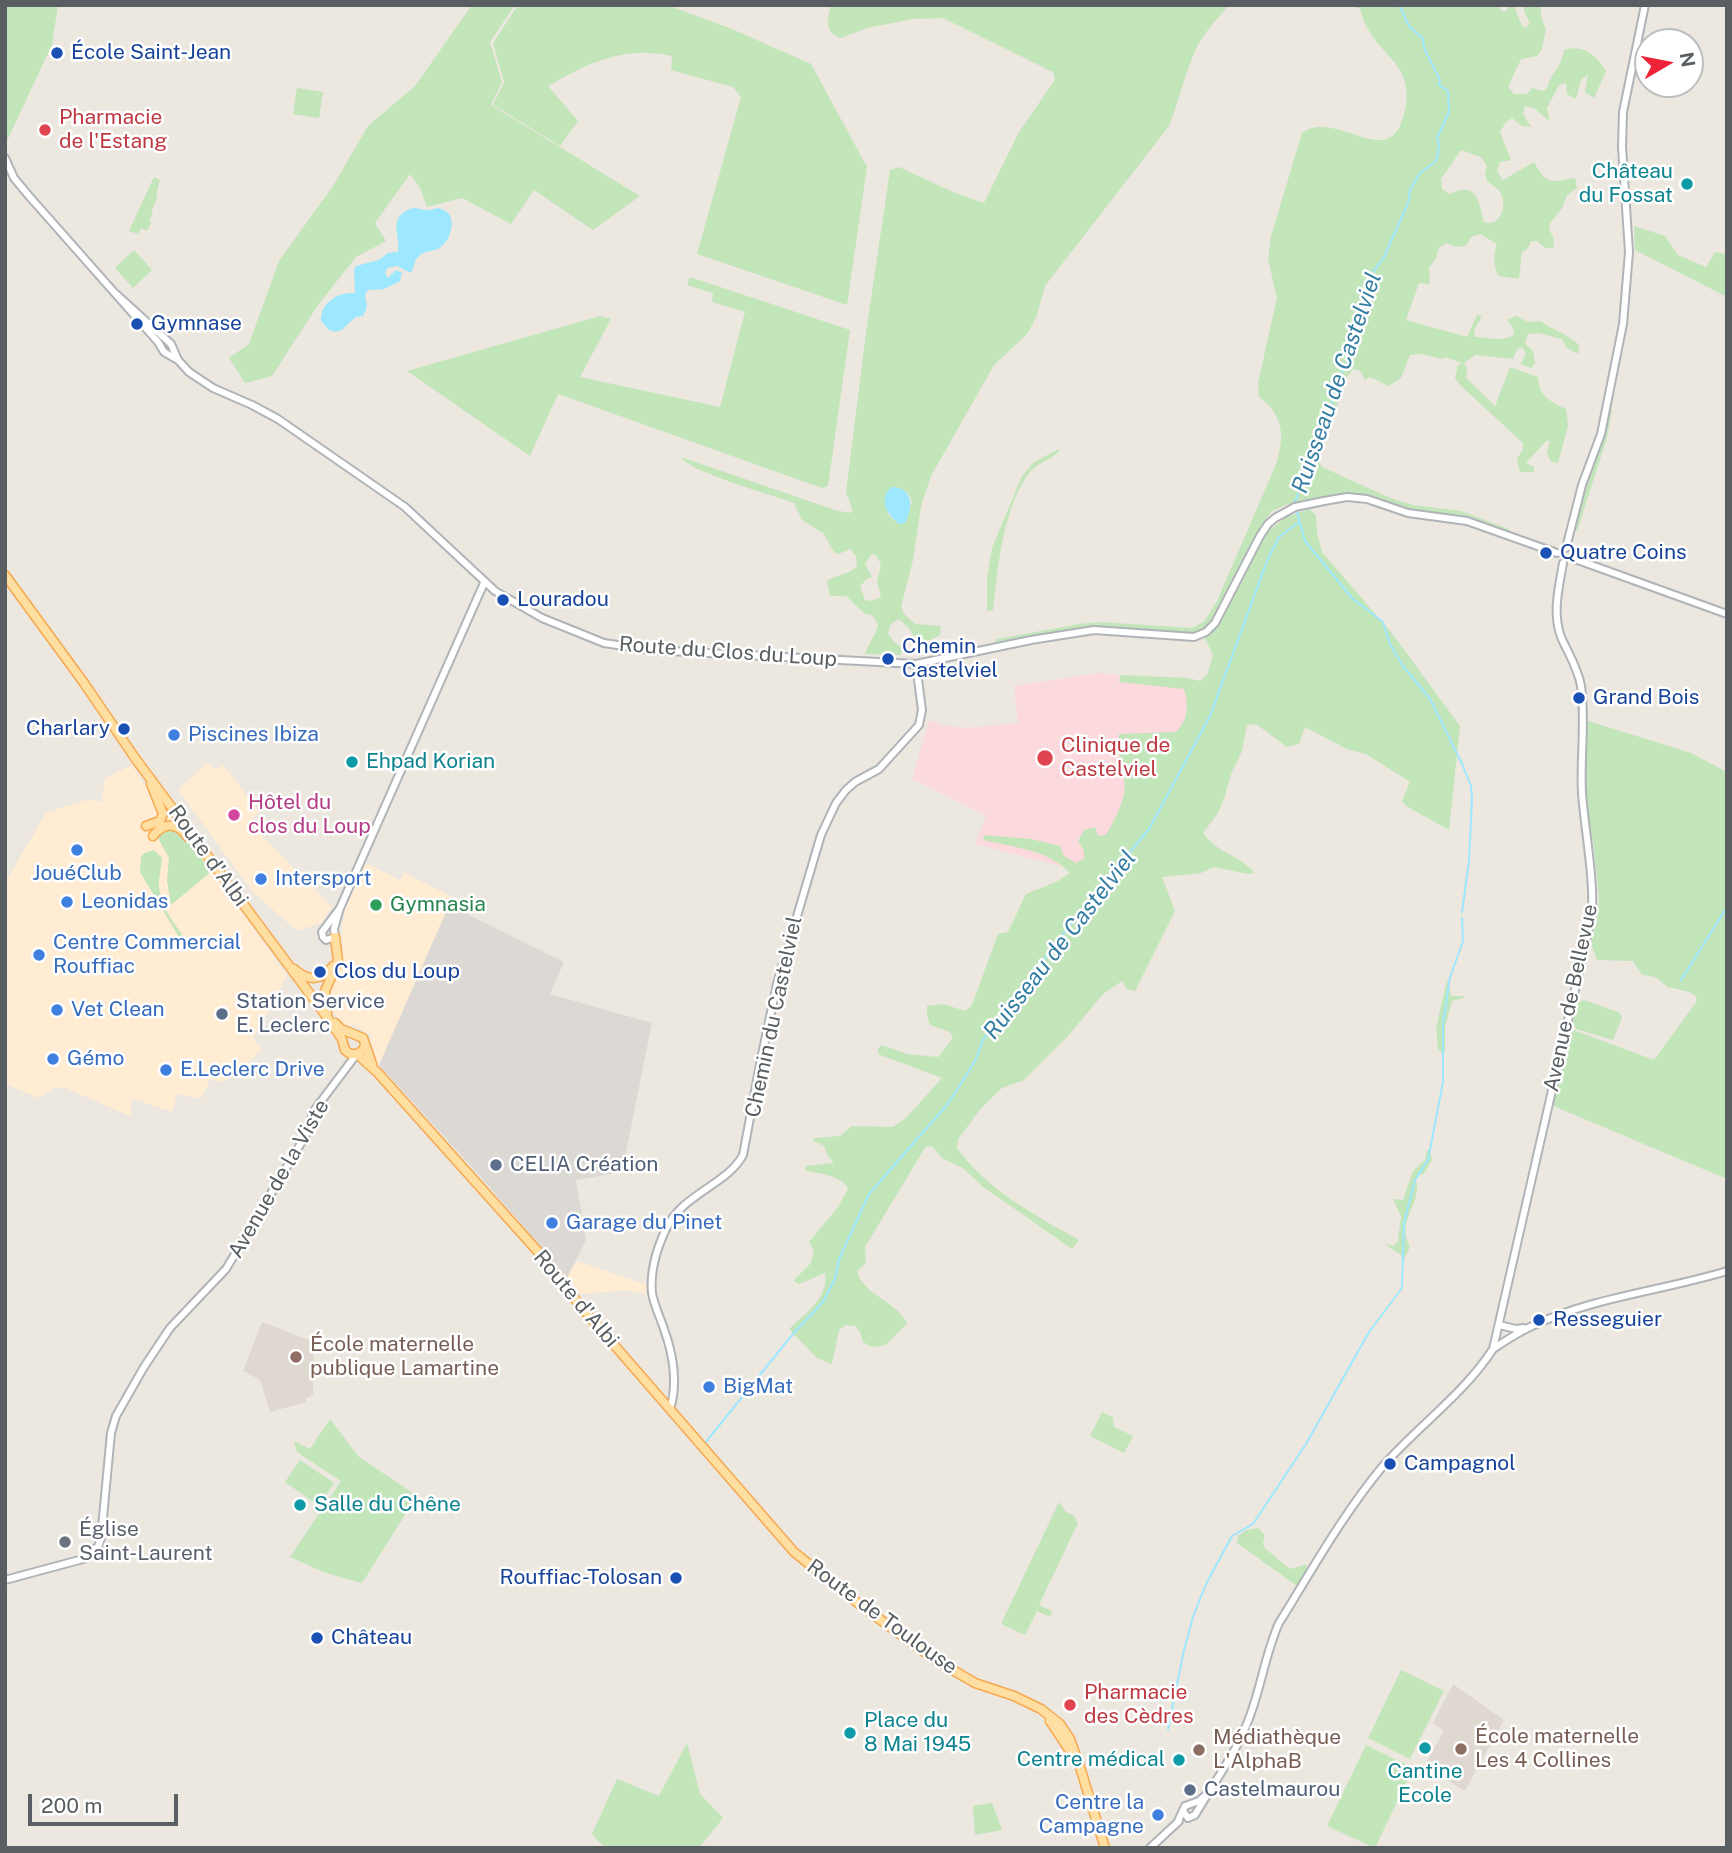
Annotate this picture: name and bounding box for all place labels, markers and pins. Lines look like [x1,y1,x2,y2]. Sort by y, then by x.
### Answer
place label: École Saint-Jean [71,40,231,66]
marker: École Saint-Jean [49,45,65,61]
place label: Pharmacie de l'Estang [59,105,167,155]
marker: Pharmacie de l'Estang [37,122,53,138]
place label: Château du Fossat [1579,159,1673,209]
marker: Château du Fossat [1679,176,1695,192]
place label: Gymnase [151,311,242,337]
marker: Gymnase [129,316,145,332]
place label: Quatre Coins [1560,540,1687,566]
marker: Quatre Coins [1538,545,1554,561]
place label: Louradou [517,587,609,613]
marker: Louradou [495,592,511,608]
place label: Chemin Castelviel [902,634,998,684]
marker: Chemin Castelviel [880,651,896,667]
place label: Grand Bois [1593,685,1699,711]
marker: Grand Bois [1571,690,1587,706]
place label: Charlary [26,716,110,742]
marker: Charlary [116,721,132,737]
place label: Piscines Ibiza [188,722,319,748]
marker: Piscines Ibiza [166,727,182,743]
place label: Clinique de Castelviel [1061,733,1170,783]
marker: Clinique de Castelviel [1035,748,1055,768]
place label: Ehpad Korian [366,749,495,775]
marker: Ehpad Korian [344,754,360,770]
place label: Hôtel du clos du Loup [248,790,371,840]
marker: Hôtel du clos du Loup [226,807,242,823]
marker: JouéClub [69,842,85,858]
place label: JouéClub [32,861,122,887]
place label: Intersport [275,866,372,892]
marker: Intersport [253,871,269,887]
place label: Leonidas [81,889,168,915]
place label: Gymnasia [390,892,486,918]
marker: Leonidas [59,894,75,910]
marker: Gymnasia [368,897,384,913]
place label: Centre Commercial Rouffiac [53,930,241,980]
marker: Centre Commercial Rouffiac [31,947,47,963]
place label: Clos du Loup [334,959,460,985]
marker: Clos du Loup [312,964,328,980]
place label: Station Service E. Leclerc [236,989,385,1039]
place label: Vet Clean [71,997,165,1023]
marker: Vet Clean [49,1002,65,1018]
marker: Station Service E. Leclerc [214,1006,230,1022]
place label: Gémo [67,1046,124,1072]
marker: Gémo [45,1051,61,1067]
place label: E.Leclerc Drive [180,1057,325,1083]
marker: E.Leclerc Drive [158,1062,174,1078]
place label: CELIA Création [510,1152,658,1178]
marker: CELIA Création [488,1157,504,1173]
place label: Garage du Pinet [566,1210,722,1236]
marker: Garage du Pinet [544,1215,560,1231]
place label: Resseguier [1553,1307,1662,1333]
marker: Resseguier [1531,1312,1547,1328]
place label: École maternelle publique Lamartine [310,1332,499,1382]
marker: École maternelle publique Lamartine [288,1349,304,1365]
place label: BigMat [723,1374,793,1400]
marker: BigMat [701,1379,717,1395]
place label: Campagnol [1404,1451,1516,1477]
marker: Campagnol [1382,1456,1398,1472]
place label: Salle du Chêne [314,1492,461,1518]
marker: Salle du Chêne [292,1497,308,1513]
place label: Église Saint-Laurent [79,1517,213,1567]
marker: Église Saint-Laurent [57,1534,73,1550]
place label: Rouffiac-Tolosan [500,1565,662,1591]
marker: Rouffiac-Tolosan [668,1570,684,1586]
place label: Château [331,1625,412,1651]
marker: Château [309,1630,325,1646]
place label: Pharmacie des Cèdres [1084,1680,1194,1730]
marker: Pharmacie des Cèdres [1062,1697,1078,1713]
place label: Place du 8 Mai 1945 [864,1708,971,1758]
place label: École maternelle Les 4 Collines [1475,1724,1639,1774]
marker: Place du 8 Mai 1945 [842,1725,858,1741]
place label: Médiathèque L'AlphaB [1213,1725,1341,1775]
marker: Cantine Ecole [1417,1740,1433,1756]
marker: École maternelle Les 4 Collines [1453,1741,1469,1757]
marker: Médiathèque L'AlphaB [1191,1742,1207,1758]
place label: Centre médical [1017,1747,1165,1773]
marker: Centre médical [1171,1752,1187,1768]
place label: Cantine Ecole [1387,1759,1463,1809]
place label: Castelmaurou [1204,1777,1340,1803]
marker: Castelmaurou [1182,1782,1198,1798]
place label: Centre la Campagne [1039,1790,1144,1840]
marker: Centre la Campagne [1150,1807,1166,1823]

